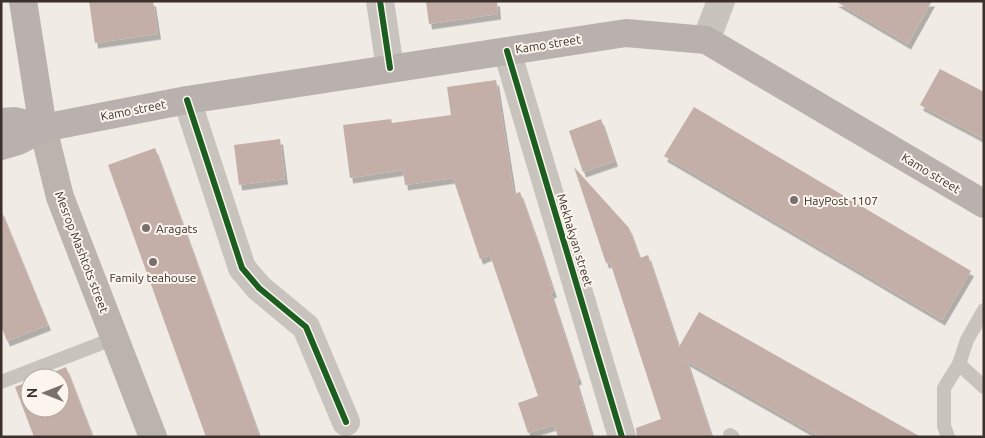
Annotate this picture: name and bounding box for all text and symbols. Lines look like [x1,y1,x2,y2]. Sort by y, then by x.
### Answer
street label: Kamo street [514,32,582,56]
street label: Kamo street [99,97,167,123]
street label: Kamo street [899,150,963,196]
street label: Mesrop Mashtots street [53,189,111,315]
street label: Mekhakyan street [555,192,595,288]
marker: HayPost 1107 [788,194,800,206]
place label: HayPost 1107 [804,194,878,207]
marker: Aragats [140,222,152,234]
place label: Aragats [156,222,198,235]
marker: Family teahouse [147,256,159,268]
place label: Family teahouse [109,271,197,284]
north arrow [20,368,70,418]
text: N [24,388,40,398]

